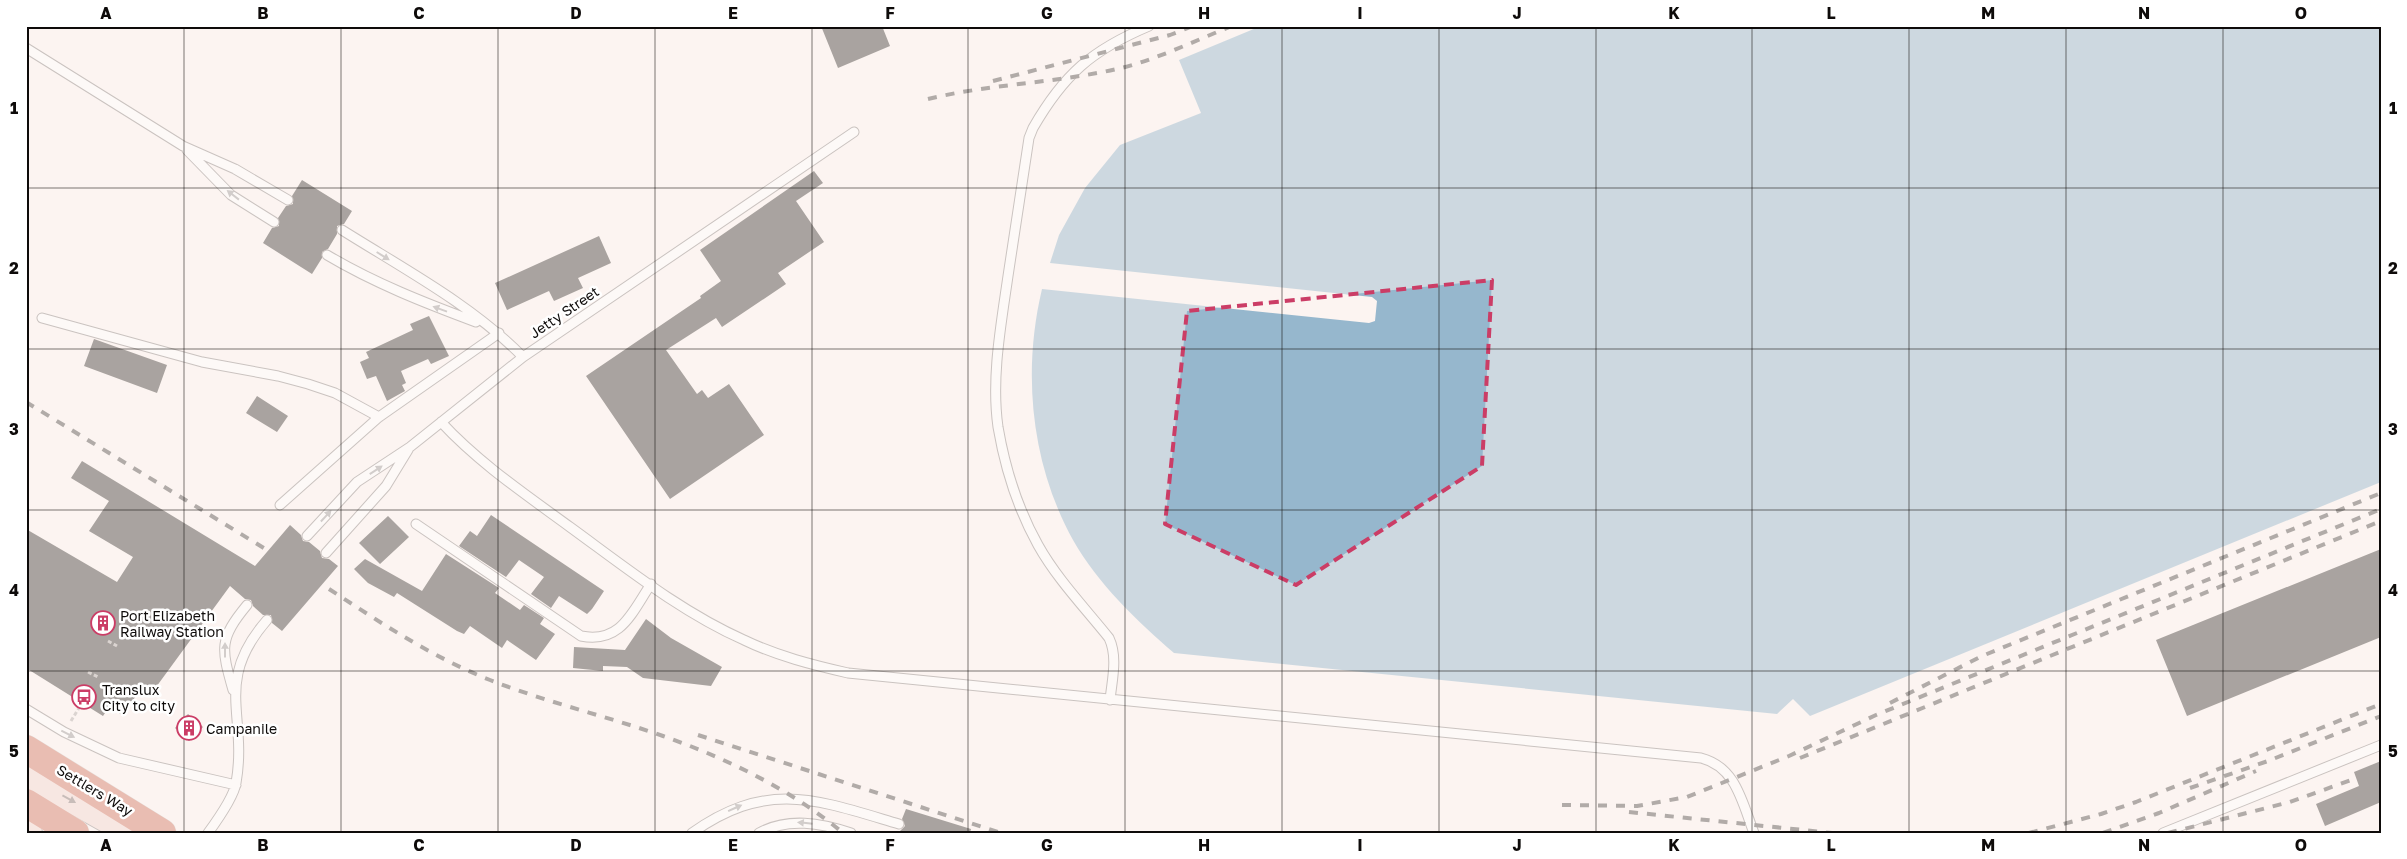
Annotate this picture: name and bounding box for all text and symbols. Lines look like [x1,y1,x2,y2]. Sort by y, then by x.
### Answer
text: A [100,3,112,23]
text: B [257,3,269,23]
text: C [413,3,425,23]
text: D [570,3,582,23]
text: E [728,3,738,23]
text: F [885,3,895,23]
text: G [1041,3,1053,23]
text: H [1198,3,1210,23]
text: I [1357,3,1363,23]
text: J [1512,3,1522,23]
text: K [1668,3,1680,23]
text: L [1826,3,1836,23]
text: M [1981,3,1995,23]
text: N [2138,3,2150,23]
text: O [2295,3,2307,23]
text: 1 [10,98,18,118]
text: 1 [2389,98,2397,118]
one-way arrow [227,190,240,201]
one-way arrow [377,251,390,261]
text: 2 [9,258,19,278]
text: 2 [2388,258,2398,278]
street label: Jetty Street [526,283,602,341]
one-way arrow [432,305,447,313]
text: 3 [9,419,19,439]
text: 3 [2388,419,2398,439]
one-way arrow [369,465,382,474]
one-way arrow [320,510,332,522]
text: 4 [9,580,19,600]
text: 4 [2388,580,2398,600]
place label: Port Elizabeth Railway Station [120,607,224,640]
building icon: Port Elizabeth Railway Station [90,610,116,636]
one-way arrow [221,641,229,657]
place label: Translux City to city [102,681,175,714]
bus stop icon: Translux City to city [71,684,97,710]
building icon: Campanile [176,715,202,741]
place label: Campanile [206,720,277,737]
one-way arrow [61,730,75,738]
text: 5 [9,741,19,761]
text: 5 [2388,741,2398,761]
street label: Settlers Way [54,761,136,819]
one-way arrow [62,794,75,803]
one-way arrow [728,804,742,812]
one-way arrow [796,819,812,827]
text: A [100,835,112,855]
text: B [257,835,269,855]
text: C [413,835,425,855]
text: D [570,835,582,855]
text: E [728,835,738,855]
text: F [885,835,895,855]
text: G [1041,835,1053,855]
text: H [1198,835,1210,855]
text: I [1357,835,1363,855]
text: J [1512,835,1522,855]
text: K [1668,835,1680,855]
text: L [1826,835,1836,855]
text: M [1981,835,1995,855]
text: N [2138,835,2150,855]
text: O [2295,835,2307,855]

